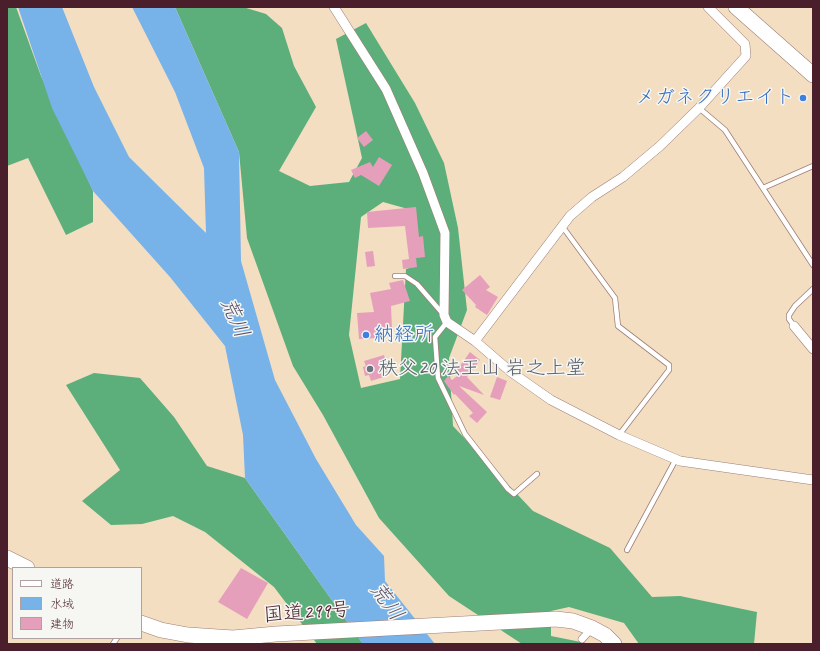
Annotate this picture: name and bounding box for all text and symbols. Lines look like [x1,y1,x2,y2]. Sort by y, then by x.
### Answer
place label: メガネクリエイト [635,86,795,110]
marker: メガネクリエイト [798,93,808,103]
water label: 荒川 [214,294,254,342]
place label: 納経所 [374,323,434,347]
marker: 納経所 [361,330,371,340]
place label: 秩父20 法王山 岩之上堂 [378,357,586,381]
marker: 秩父20 法王山 岩之上堂 [365,364,375,374]
legend [12,567,142,639]
text: 道路 [50,576,74,592]
water label: 荒川 [363,578,409,626]
text: 水域 [50,596,74,612]
street label: 国道299号 [263,598,351,628]
text: 建物 [50,616,74,632]

